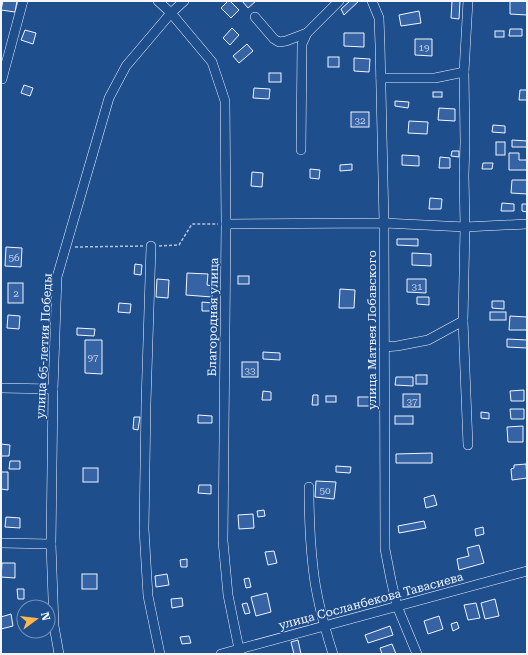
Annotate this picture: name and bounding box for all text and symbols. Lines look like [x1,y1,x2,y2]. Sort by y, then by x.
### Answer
house number: 19 [418,42,430,53]
house number: 32 [354,115,366,126]
street label: улица Матвея Лобавского [365,250,379,410]
house number: 56 [8,252,20,263]
street label: Благородная улица [205,257,221,376]
street label: улица 65-летия Победы [33,273,55,419]
house number: 31 [411,281,423,292]
house number: 2 [13,288,19,299]
house number: 97 [87,352,99,363]
house number: 33 [244,365,256,376]
house number: 37 [406,396,418,407]
house number: 50 [319,485,331,496]
street label: улица Сосланбекова Тавасиева [277,569,465,632]
north arrow [16,599,56,639]
text: N [38,611,53,623]

